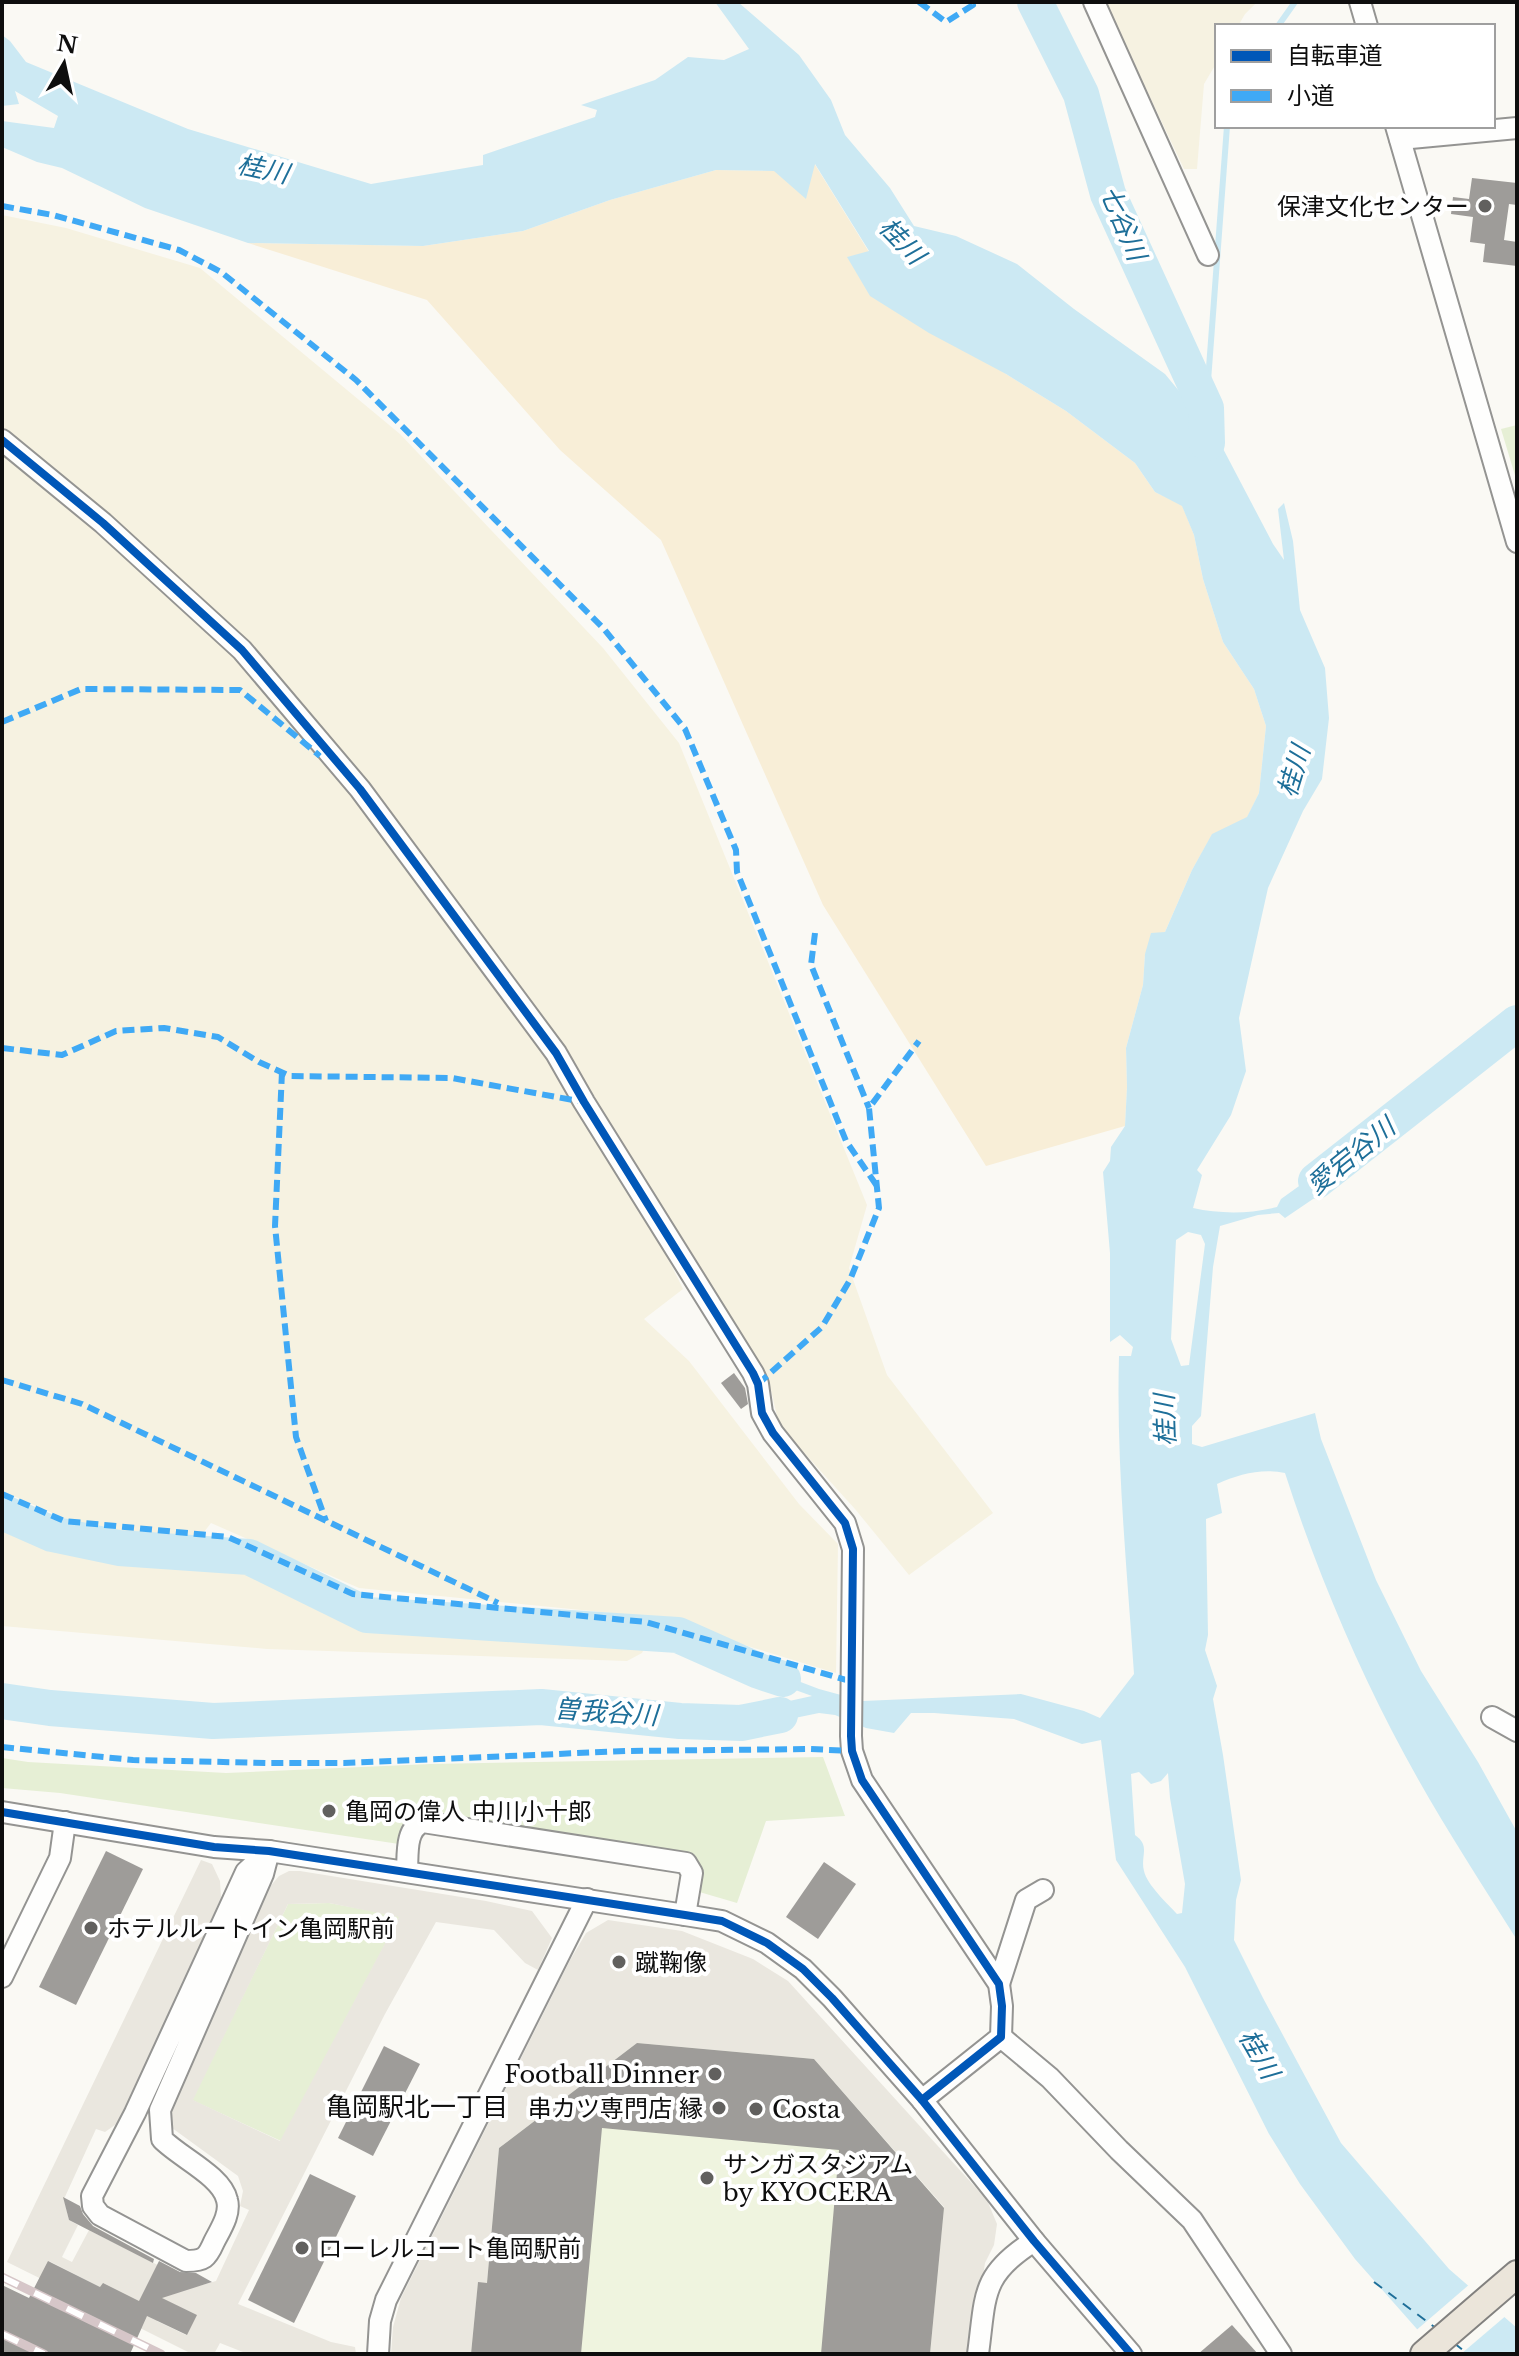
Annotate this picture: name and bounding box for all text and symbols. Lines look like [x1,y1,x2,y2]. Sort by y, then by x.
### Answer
north arrow [24,24,104,104]
legend [1215,24,1495,128]
text: N [55,30,80,60]
text: 自転車道 [1287,41,1383,70]
text: 小道 [1287,81,1335,110]
water label: 桂川 [234,148,295,191]
water label: 七谷川 [1093,181,1154,268]
place label: 保津文化センター [1277,192,1469,221]
marker: 保津文化センター [1476,197,1494,215]
water label: 桂川 [872,211,934,273]
water label: 桂川 [1271,739,1318,801]
water label: 愛宕谷川 [1301,1109,1404,1201]
water label: 桂川 [1148,1390,1182,1447]
water label: 曽我谷川 [553,1692,662,1732]
place label: 亀岡の偉人 中川小十郎 [345,1797,592,1826]
marker: 亀岡の偉人 中川小十郎 [320,1802,338,1820]
place label: ホテルルートイン亀岡駅前 [107,1914,395,1943]
marker: ホテルルートイン亀岡駅前 [82,1919,100,1937]
place label: 蹴鞠像 [635,1948,707,1977]
marker: 蹴鞠像 [610,1953,628,1971]
water label: 桂川 [1232,2023,1287,2087]
place label: Football Dinner [504,2060,700,2089]
marker: Football Dinner [706,2065,724,2083]
district label: 亀岡駅北一丁目 [326,2091,508,2123]
place label: 串カツ専門店 縁 [528,2094,703,2123]
place label: Costa [772,2095,841,2124]
marker: 串カツ専門店 縁 [710,2099,728,2117]
marker: Costa [747,2100,765,2118]
place label: サンガスタジアム by KYOCERA [722,2150,913,2207]
marker: サンガスタジアム by KYOCERA [698,2169,716,2187]
place label: ローレルコート亀岡駅前 [318,2234,582,2263]
marker: ローレルコート亀岡駅前 [293,2239,311,2257]

